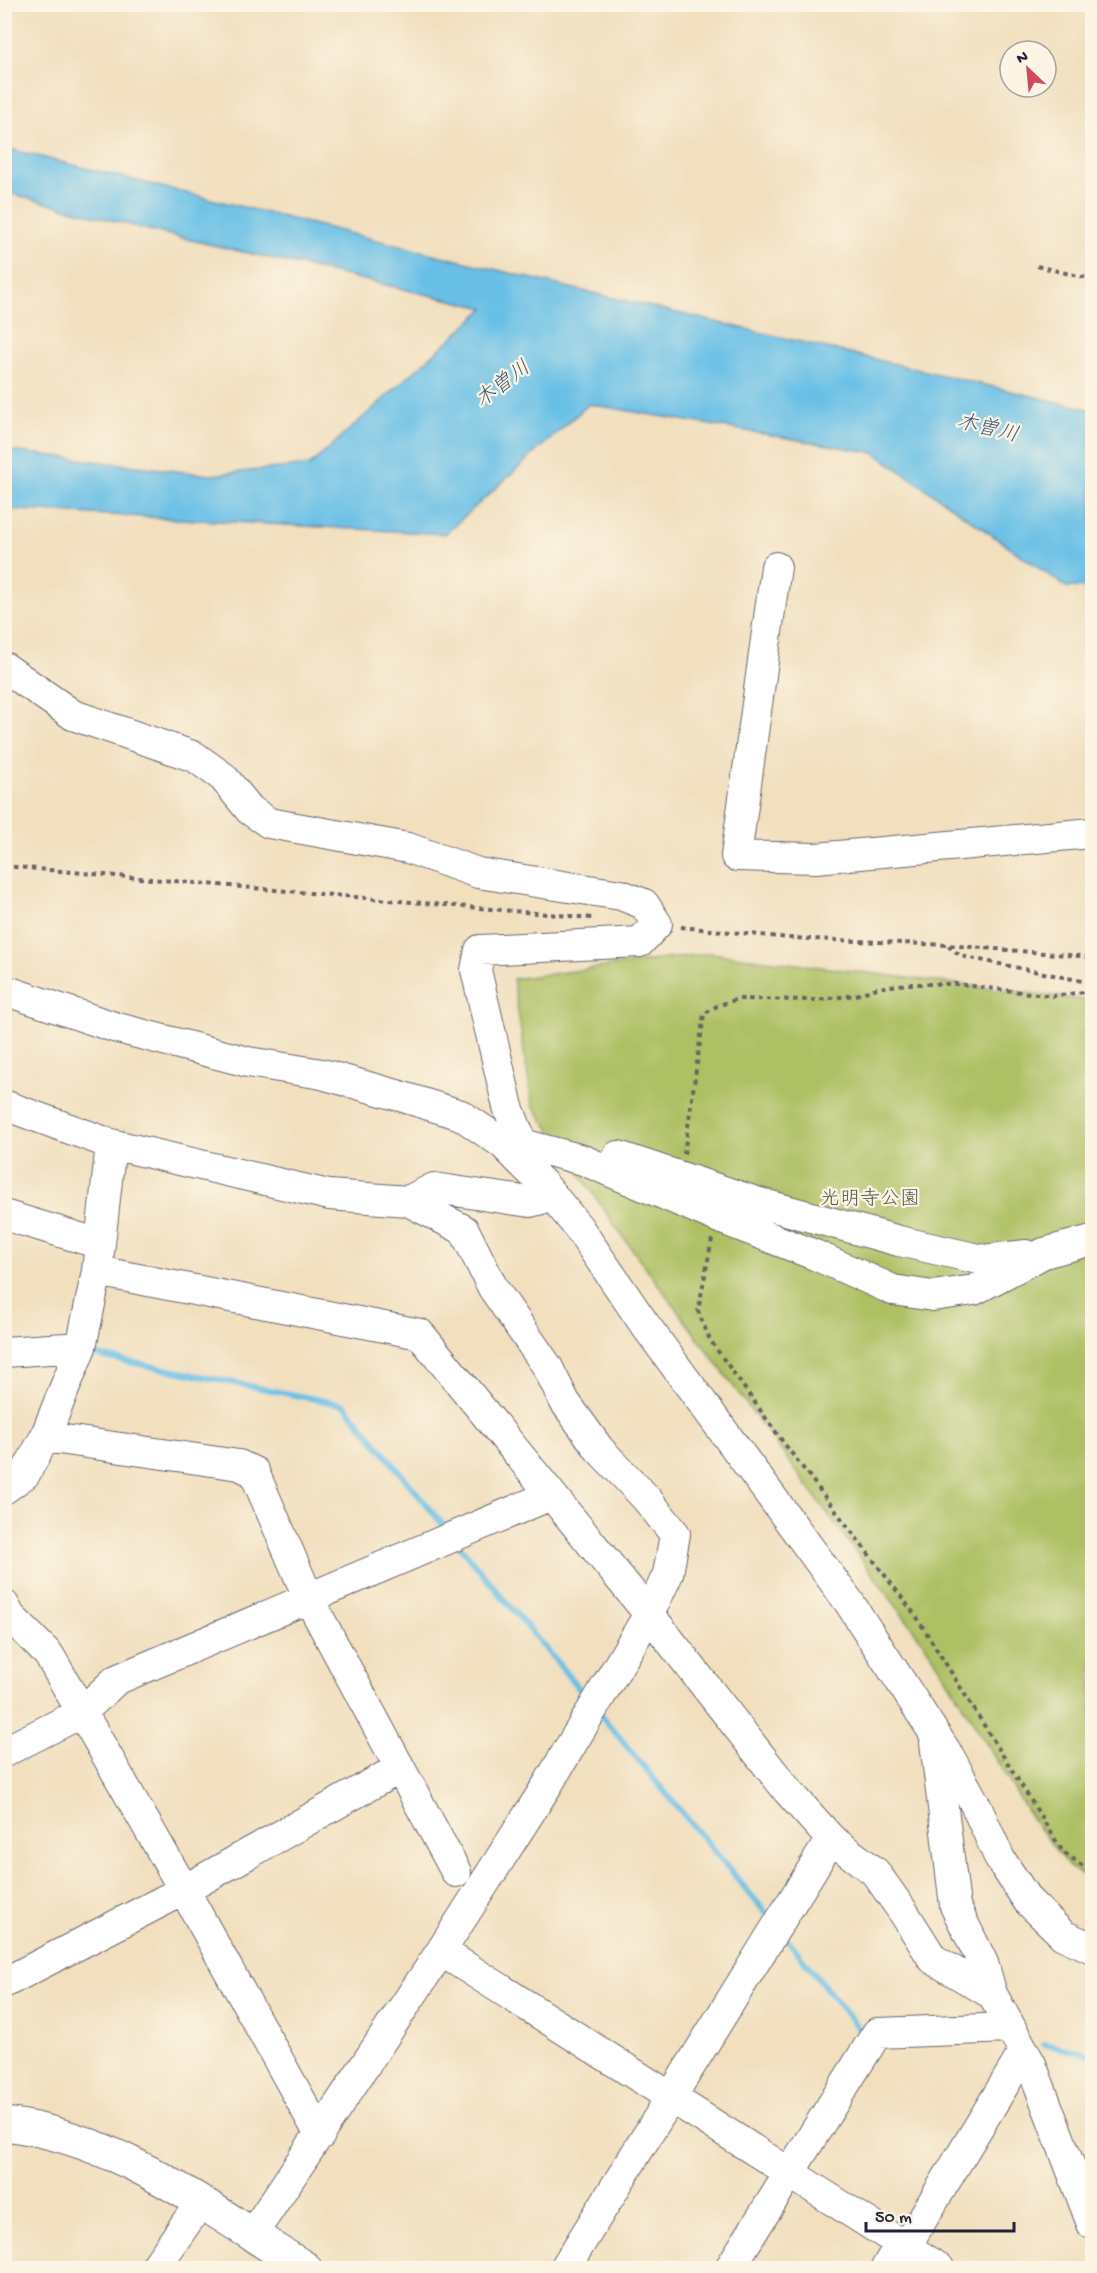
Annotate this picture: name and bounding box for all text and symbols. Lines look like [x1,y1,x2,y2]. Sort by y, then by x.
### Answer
north arrow [998,39,1058,99]
text: N [1014,48,1032,69]
water label: 木曽川 [470,355,537,415]
water label: 木曽川 [954,409,1021,450]
park label: 光明寺公園 [820,1187,920,1212]
scale bar [866,2195,1014,2233]
text: 50 m [875,2208,912,2229]

